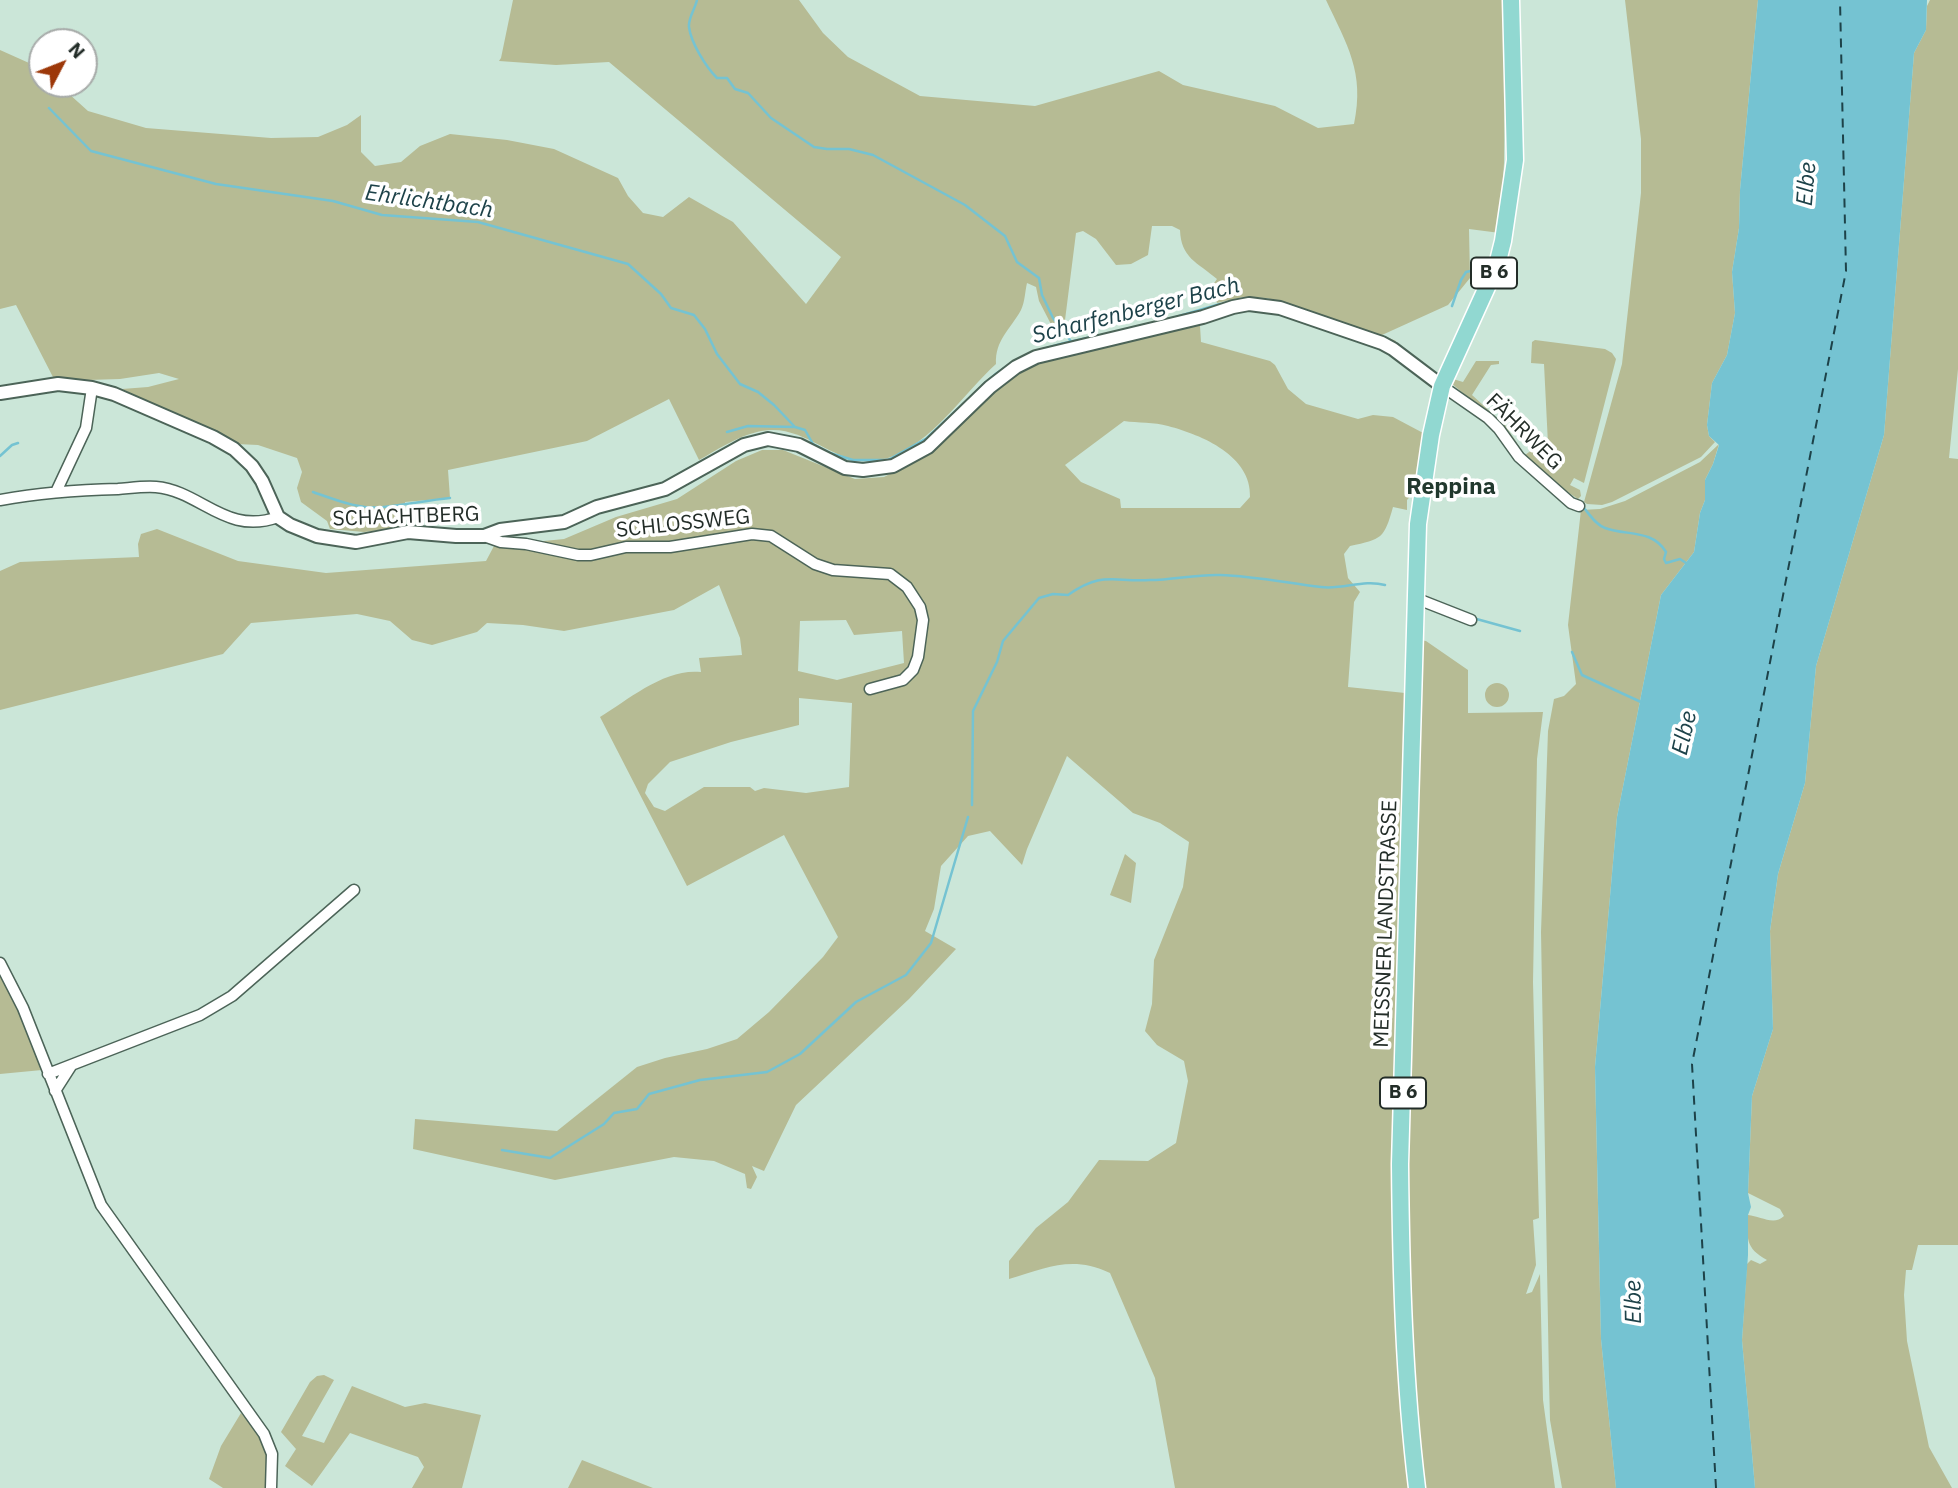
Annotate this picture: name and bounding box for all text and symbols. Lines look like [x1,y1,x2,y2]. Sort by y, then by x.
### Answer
north arrow [28,28,98,98]
text: N [64,37,91,63]
water label: Elbe [1791,161,1823,207]
water label: Ehrlichtbach [363,179,495,225]
road number: B 6 [1471,258,1517,288]
water label: Scharfenberger Bach [1029,272,1243,350]
street label: FÄHRWEG [1480,388,1568,476]
district label: Reppina [1406,473,1496,501]
street label: SCHACHTBERG [332,502,480,532]
street label: SCHLOSSWEG [615,504,751,544]
water label: Elbe [1667,708,1703,758]
street label: MEISSNER LANDSTRASSE [1369,800,1403,1048]
road number: B 6 [1380,1078,1426,1108]
water label: Elbe [1620,1280,1648,1324]

